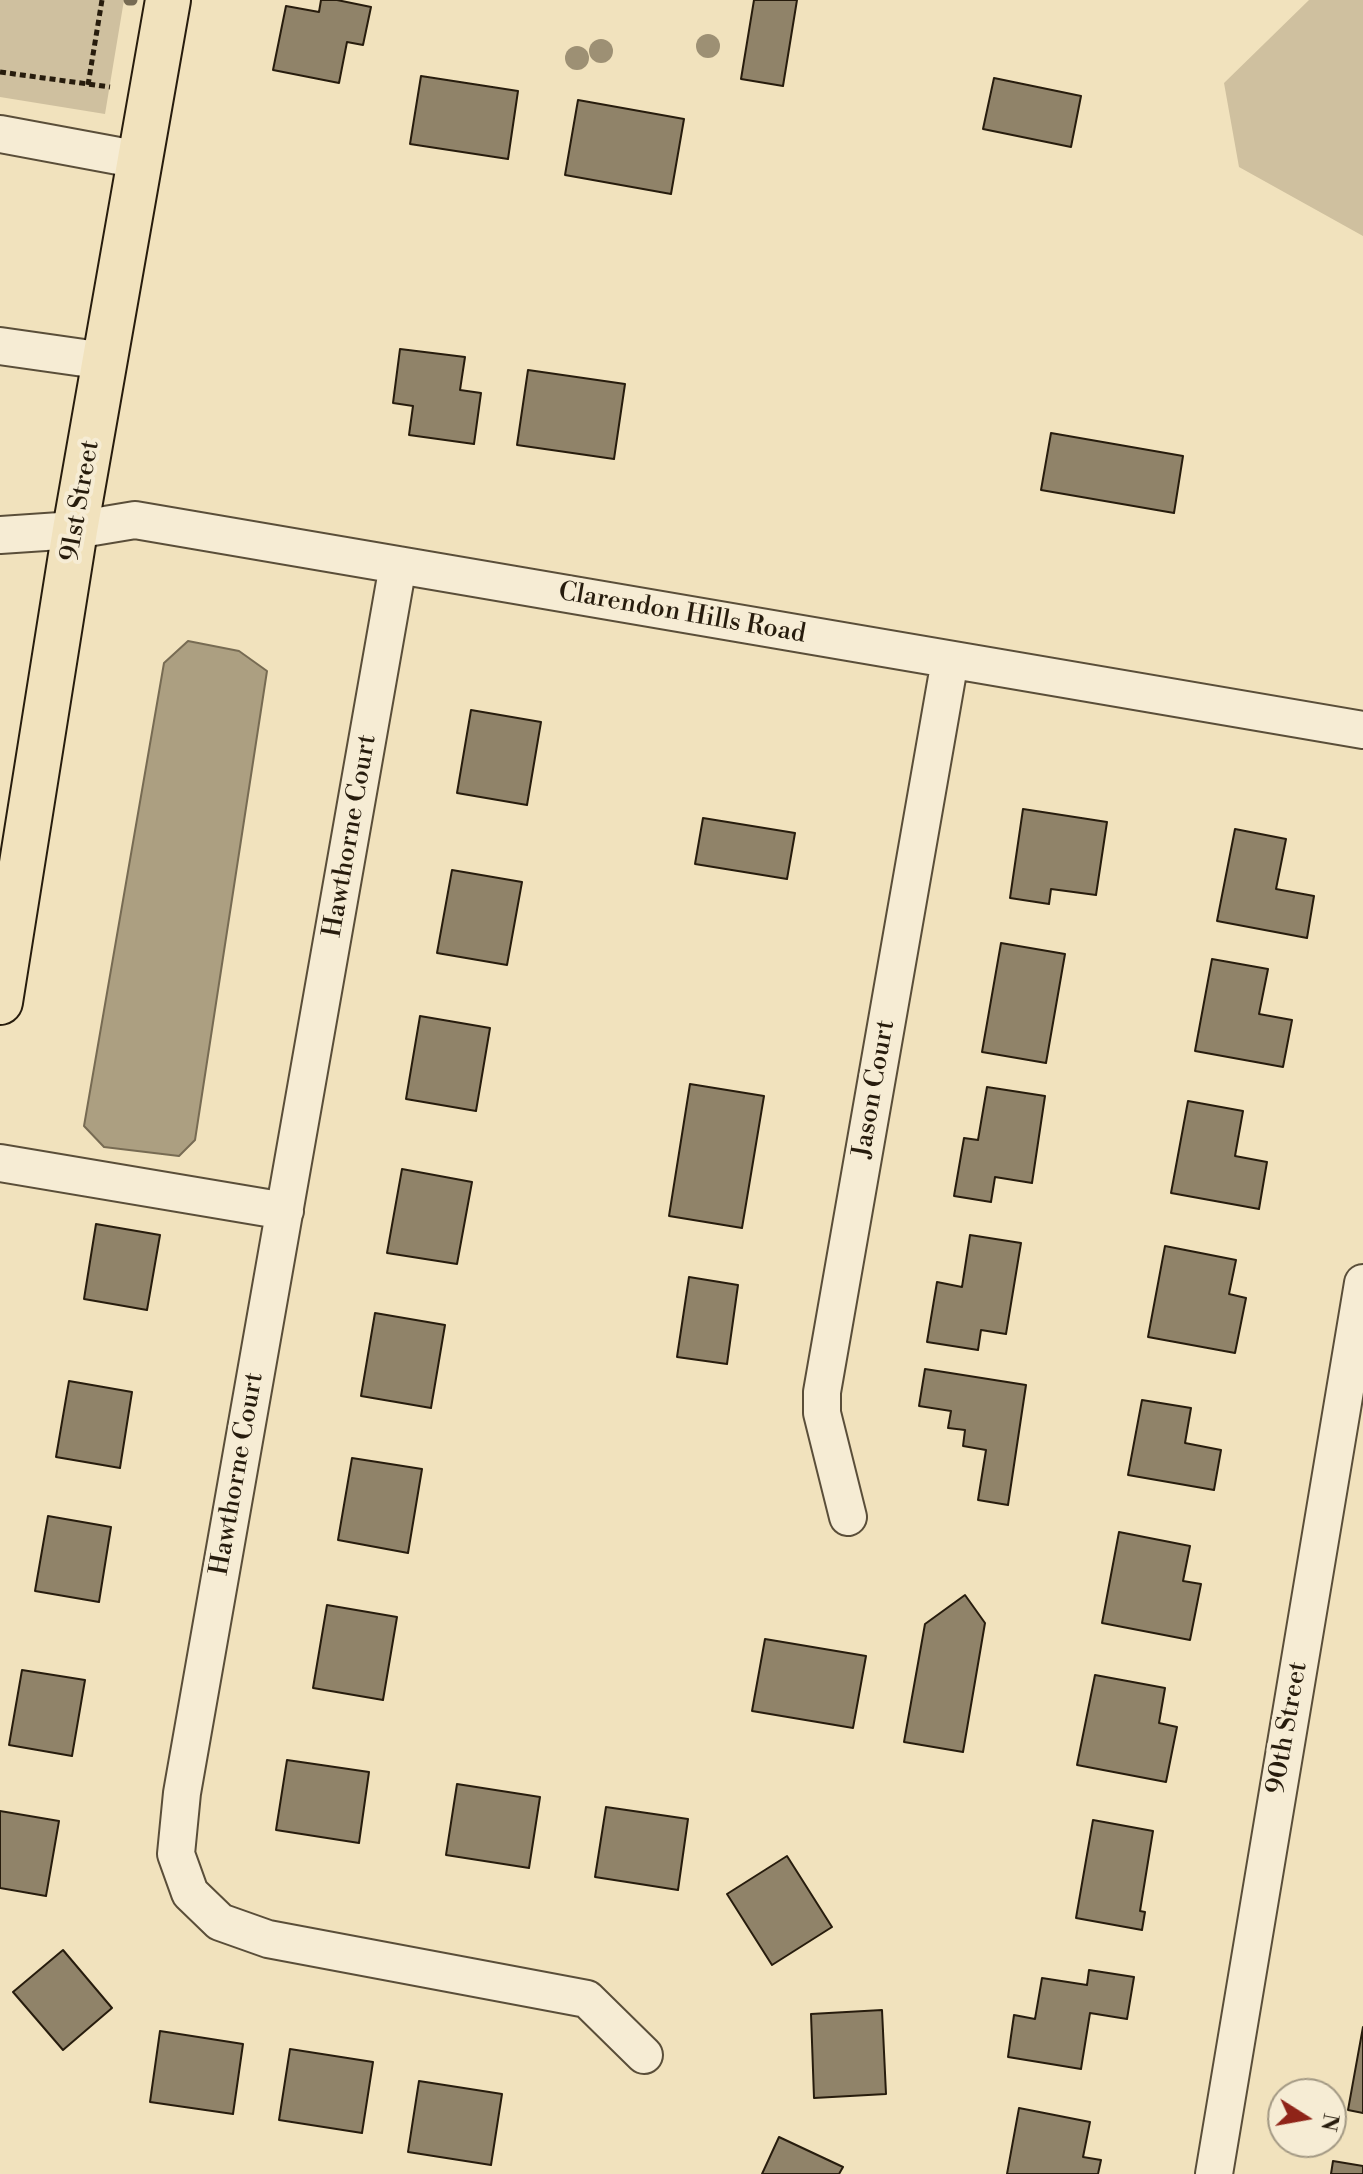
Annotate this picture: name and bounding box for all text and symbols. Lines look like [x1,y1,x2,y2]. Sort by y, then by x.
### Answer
street label: 91st Street [55,438,107,564]
street label: Clarendon Hills Road [556,577,808,651]
street label: Hawthorne Court [318,732,384,940]
street label: Jason Court [848,1018,902,1160]
street label: Hawthorne Court [205,1370,271,1578]
street label: 90th Street [1261,1659,1315,1797]
north arrow [1267,2078,1347,2158]
text: N [1314,2111,1344,2133]

